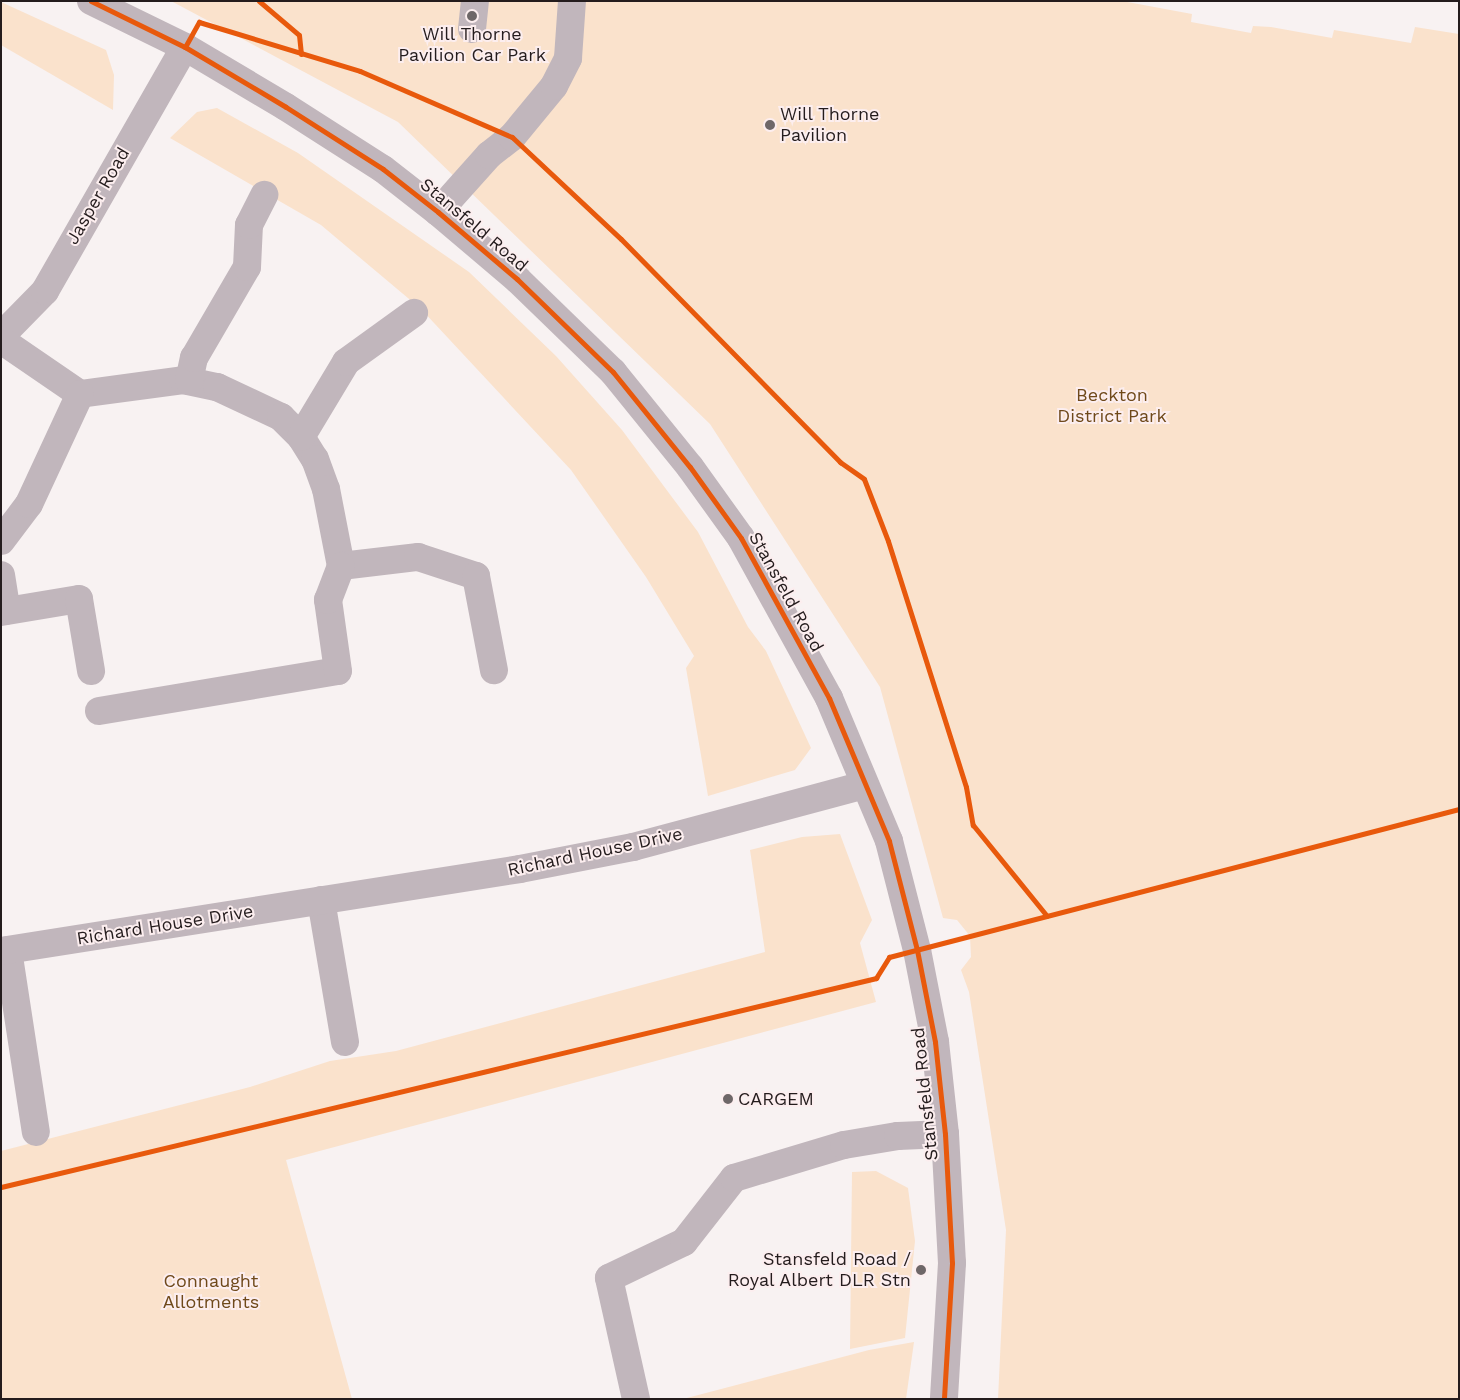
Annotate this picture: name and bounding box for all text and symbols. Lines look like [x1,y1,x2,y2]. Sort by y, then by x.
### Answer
marker: Will Thorne Pavilion Car Park [466,10,478,22]
place label: Will Thorne Pavilion Car Park [398,24,546,66]
place label: Will Thorne Pavilion [780,104,881,146]
marker: Will Thorne Pavilion [764,119,776,131]
street label: Jasper Road [61,144,135,248]
street label: Stansfeld Road [416,174,532,276]
park label: Beckton District Park [1057,385,1167,428]
street label: Stansfeld Road [744,528,828,656]
street label: Richard House Drive [506,823,684,881]
street label: Richard House Drive [75,900,255,950]
street label: Stansfeld Road [907,1026,943,1162]
place label: CARGEM [738,1088,814,1110]
marker: CARGEM [722,1093,734,1105]
place label: Stansfeld Road / Royal Albert DLR Stn [726,1249,911,1292]
marker: Stansfeld Road / Royal Albert DLR Stn [915,1264,927,1276]
park label: Connaught Allotments [163,1271,259,1314]

